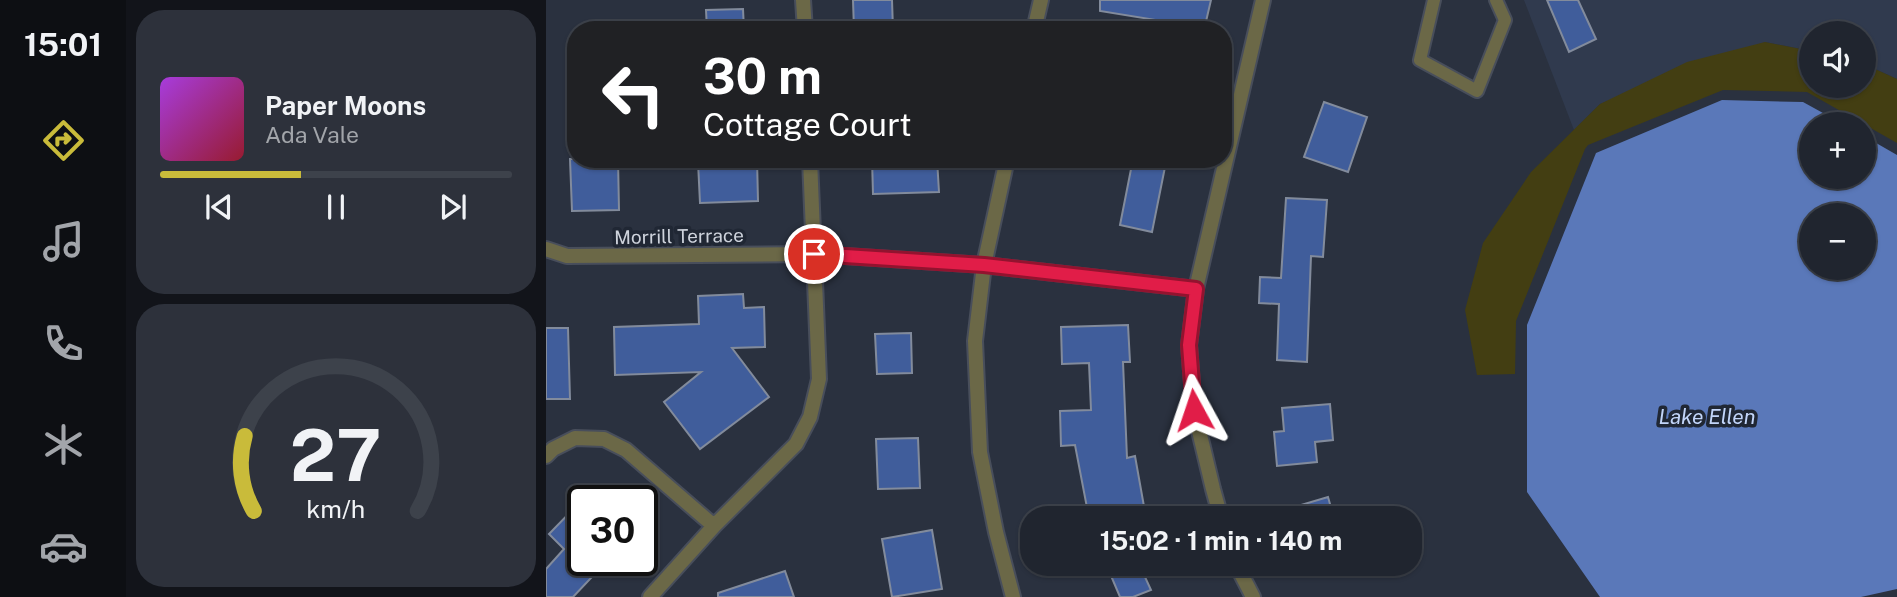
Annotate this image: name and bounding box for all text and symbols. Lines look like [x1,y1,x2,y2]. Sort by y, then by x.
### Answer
map controls [1799,21,1876,280]
button: sound [1799,21,1876,98]
text: 15:01 [24,26,102,63]
text: 30 m [703,47,822,105]
icon: left [588,49,679,140]
text: Paper Moons [265,90,426,121]
text: Cottage Court [703,106,912,143]
button: + [1799,112,1876,189]
icon: directions [39,116,88,165]
text: Ada Vale [265,121,359,148]
icon: previous [200,188,238,226]
icon: pause [317,188,355,226]
icon: next [434,188,472,226]
button: − [1799,203,1876,280]
icon: music [39,217,88,266]
street label: Morrill Terrace [614,224,744,248]
pin [784,224,844,284]
icon: arrive [795,235,833,273]
icon: phone [39,319,88,368]
position arrow [1157,373,1231,447]
water label: Lake Ellen [1659,404,1755,429]
text: 27 [290,413,382,498]
icon: climate [39,420,88,469]
speed limit sign: 30 [567,485,658,576]
text: km/h [307,494,365,524]
icon: car [39,522,88,571]
text: 15:02 · 1 min · 140 m [1100,525,1342,556]

